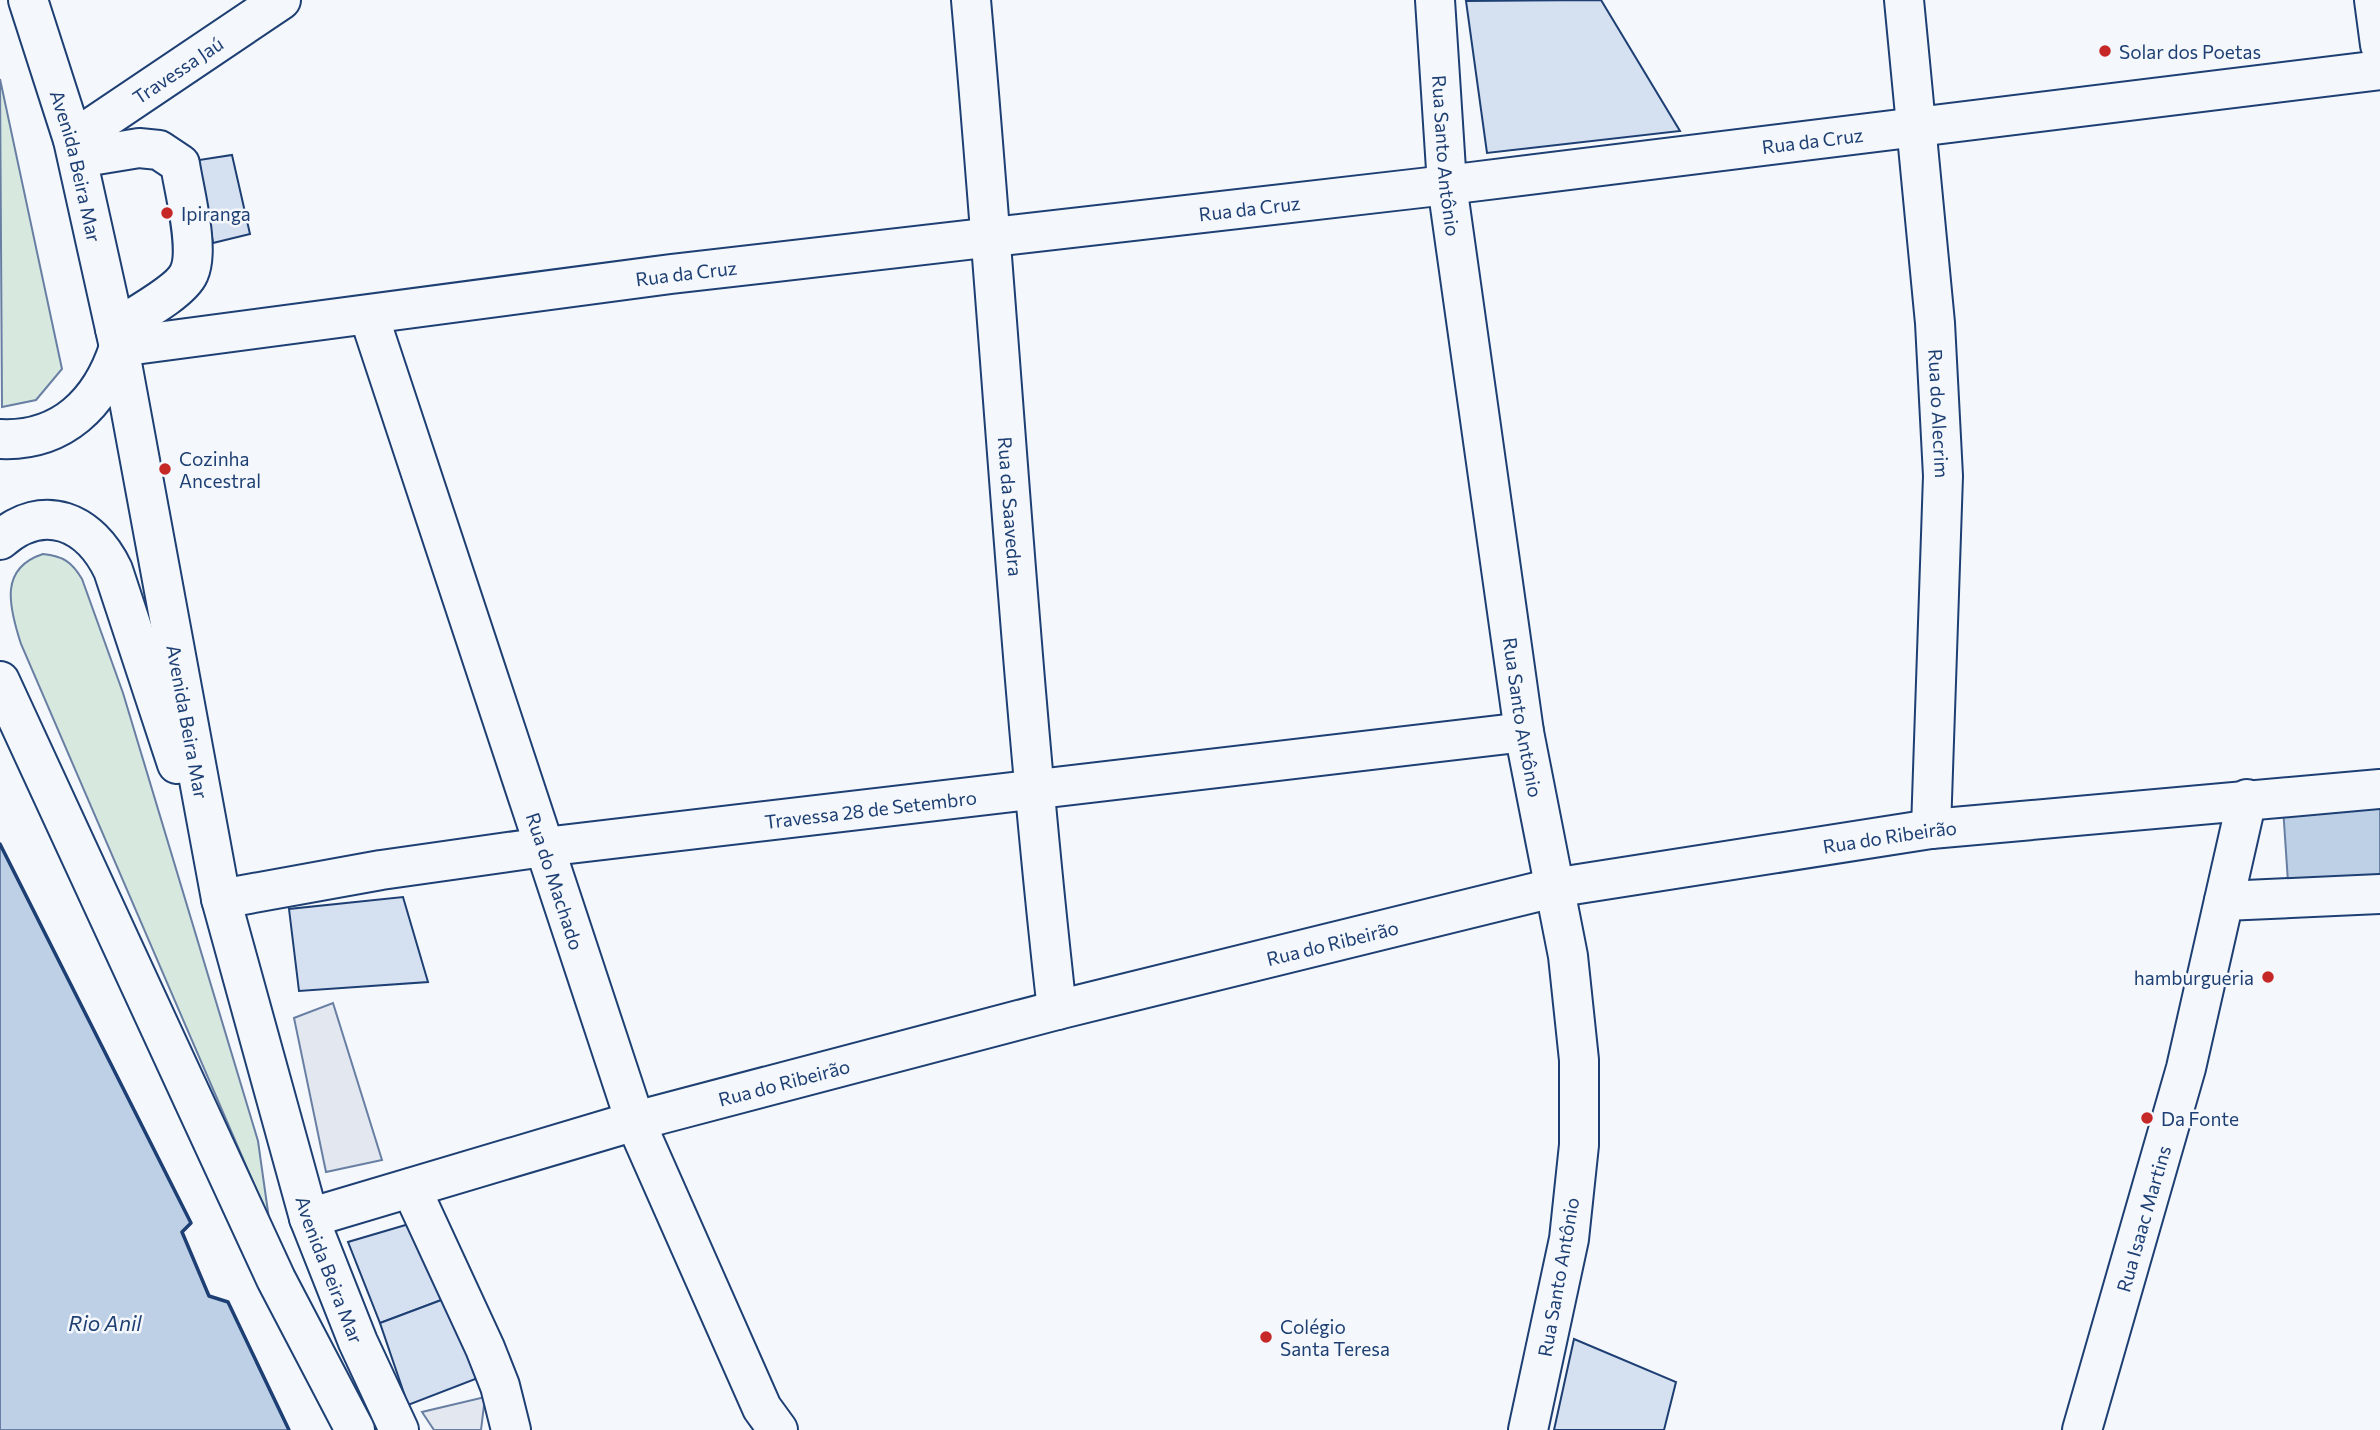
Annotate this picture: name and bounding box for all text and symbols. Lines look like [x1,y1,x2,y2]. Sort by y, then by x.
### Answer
street label: Travessa Jaú [128,31,227,108]
place label: Solar dos Poetas [2119,40,2261,63]
marker: Solar dos Poetas [2097,43,2113,59]
street label: Rua Santo Antônio [1428,74,1466,238]
street label: Avenida Beira Mar [46,87,107,244]
street label: Rua da Cruz [1760,122,1864,158]
street label: Rua da Cruz [1197,190,1301,225]
place label: Ipiranga [181,202,251,225]
marker: Ipiranga [159,205,175,221]
street label: Rua da Cruz [634,255,738,290]
street label: Rua do Alecrim [1925,348,1955,479]
street label: Rua da Saavedra [994,436,1028,577]
place label: Cozinha Ancestral [179,447,261,492]
marker: Cozinha Ancestral [157,461,173,477]
street label: Rua Santo Antônio [1499,636,1548,799]
street label: Avenida Beira Mar [163,643,214,801]
street label: Travessa 28 de Setembro [763,785,978,833]
street label: Rua do Machado [522,809,589,953]
street label: Rua do Ribeirão [1821,815,1958,857]
street label: Rua do Ribeirão [1264,915,1401,970]
place label: hamburgueria [2134,966,2254,989]
marker: hamburgueria [2260,969,2276,985]
street label: Rua do Ribeirão [715,1054,852,1110]
place label: Da Fonte [2161,1107,2239,1130]
marker: Da Fonte [2139,1110,2155,1126]
street label: Rua Isaac Martins [2111,1143,2175,1295]
street label: Avenida Beira Mar [292,1193,369,1347]
street label: Rua Santo Antônio [1533,1195,1583,1359]
water label: Rio Anil [68,1310,142,1335]
place label: Colégio Santa Teresa [1280,1315,1390,1360]
marker: Colégio Santa Teresa [1258,1329,1274,1345]

